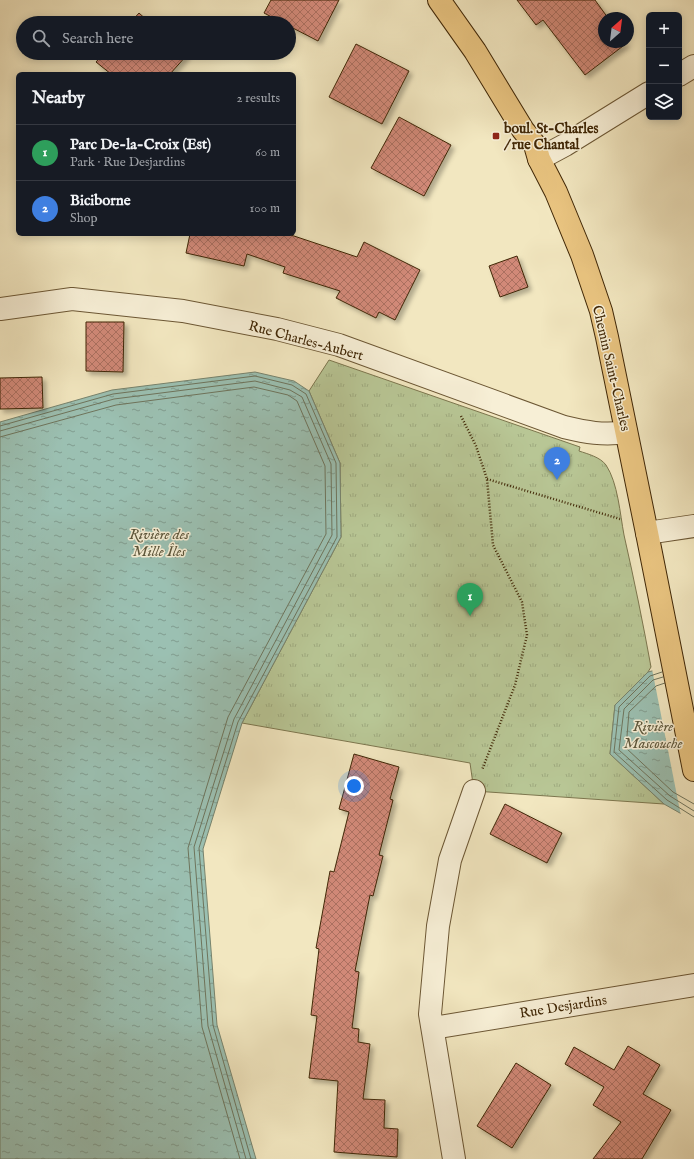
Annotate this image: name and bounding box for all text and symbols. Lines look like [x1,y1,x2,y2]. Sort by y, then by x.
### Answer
north arrow [598,12,634,48]
map controls [646,12,682,120]
button: + [646,12,682,48]
search box [16,16,296,60]
icon: search [30,27,52,49]
text: Search here [62,29,133,48]
button: − [646,48,682,84]
button: layers [646,84,682,120]
text: Nearby [32,88,85,109]
text: 2 results [236,90,280,107]
place label: boul. St-Charles / rue Chantal [503,120,598,154]
marker: boul. St-Charles / rue Chantal [491,131,501,141]
text: Parc De-la-Croix (Est) [70,135,211,154]
text: 1 [43,144,47,161]
text: 60 m [255,144,280,161]
text: Park · Rue Desjardins [70,154,185,171]
text: Biciborne [70,191,131,210]
text: 2 [42,200,48,217]
text: 100 m [250,200,280,217]
text: Shop [70,210,98,227]
street label: Chemin Saint-Charles [588,304,634,433]
street label: Rue Charles-Aubert [246,317,365,365]
pin: 2 [544,447,570,480]
water label: Rivière des Mille Îles [129,525,190,561]
pin: 1 [457,583,483,616]
water label: Rivière Mascouche [624,717,682,753]
your location [344,776,364,796]
street label: Rue Desjardins [518,991,608,1023]

